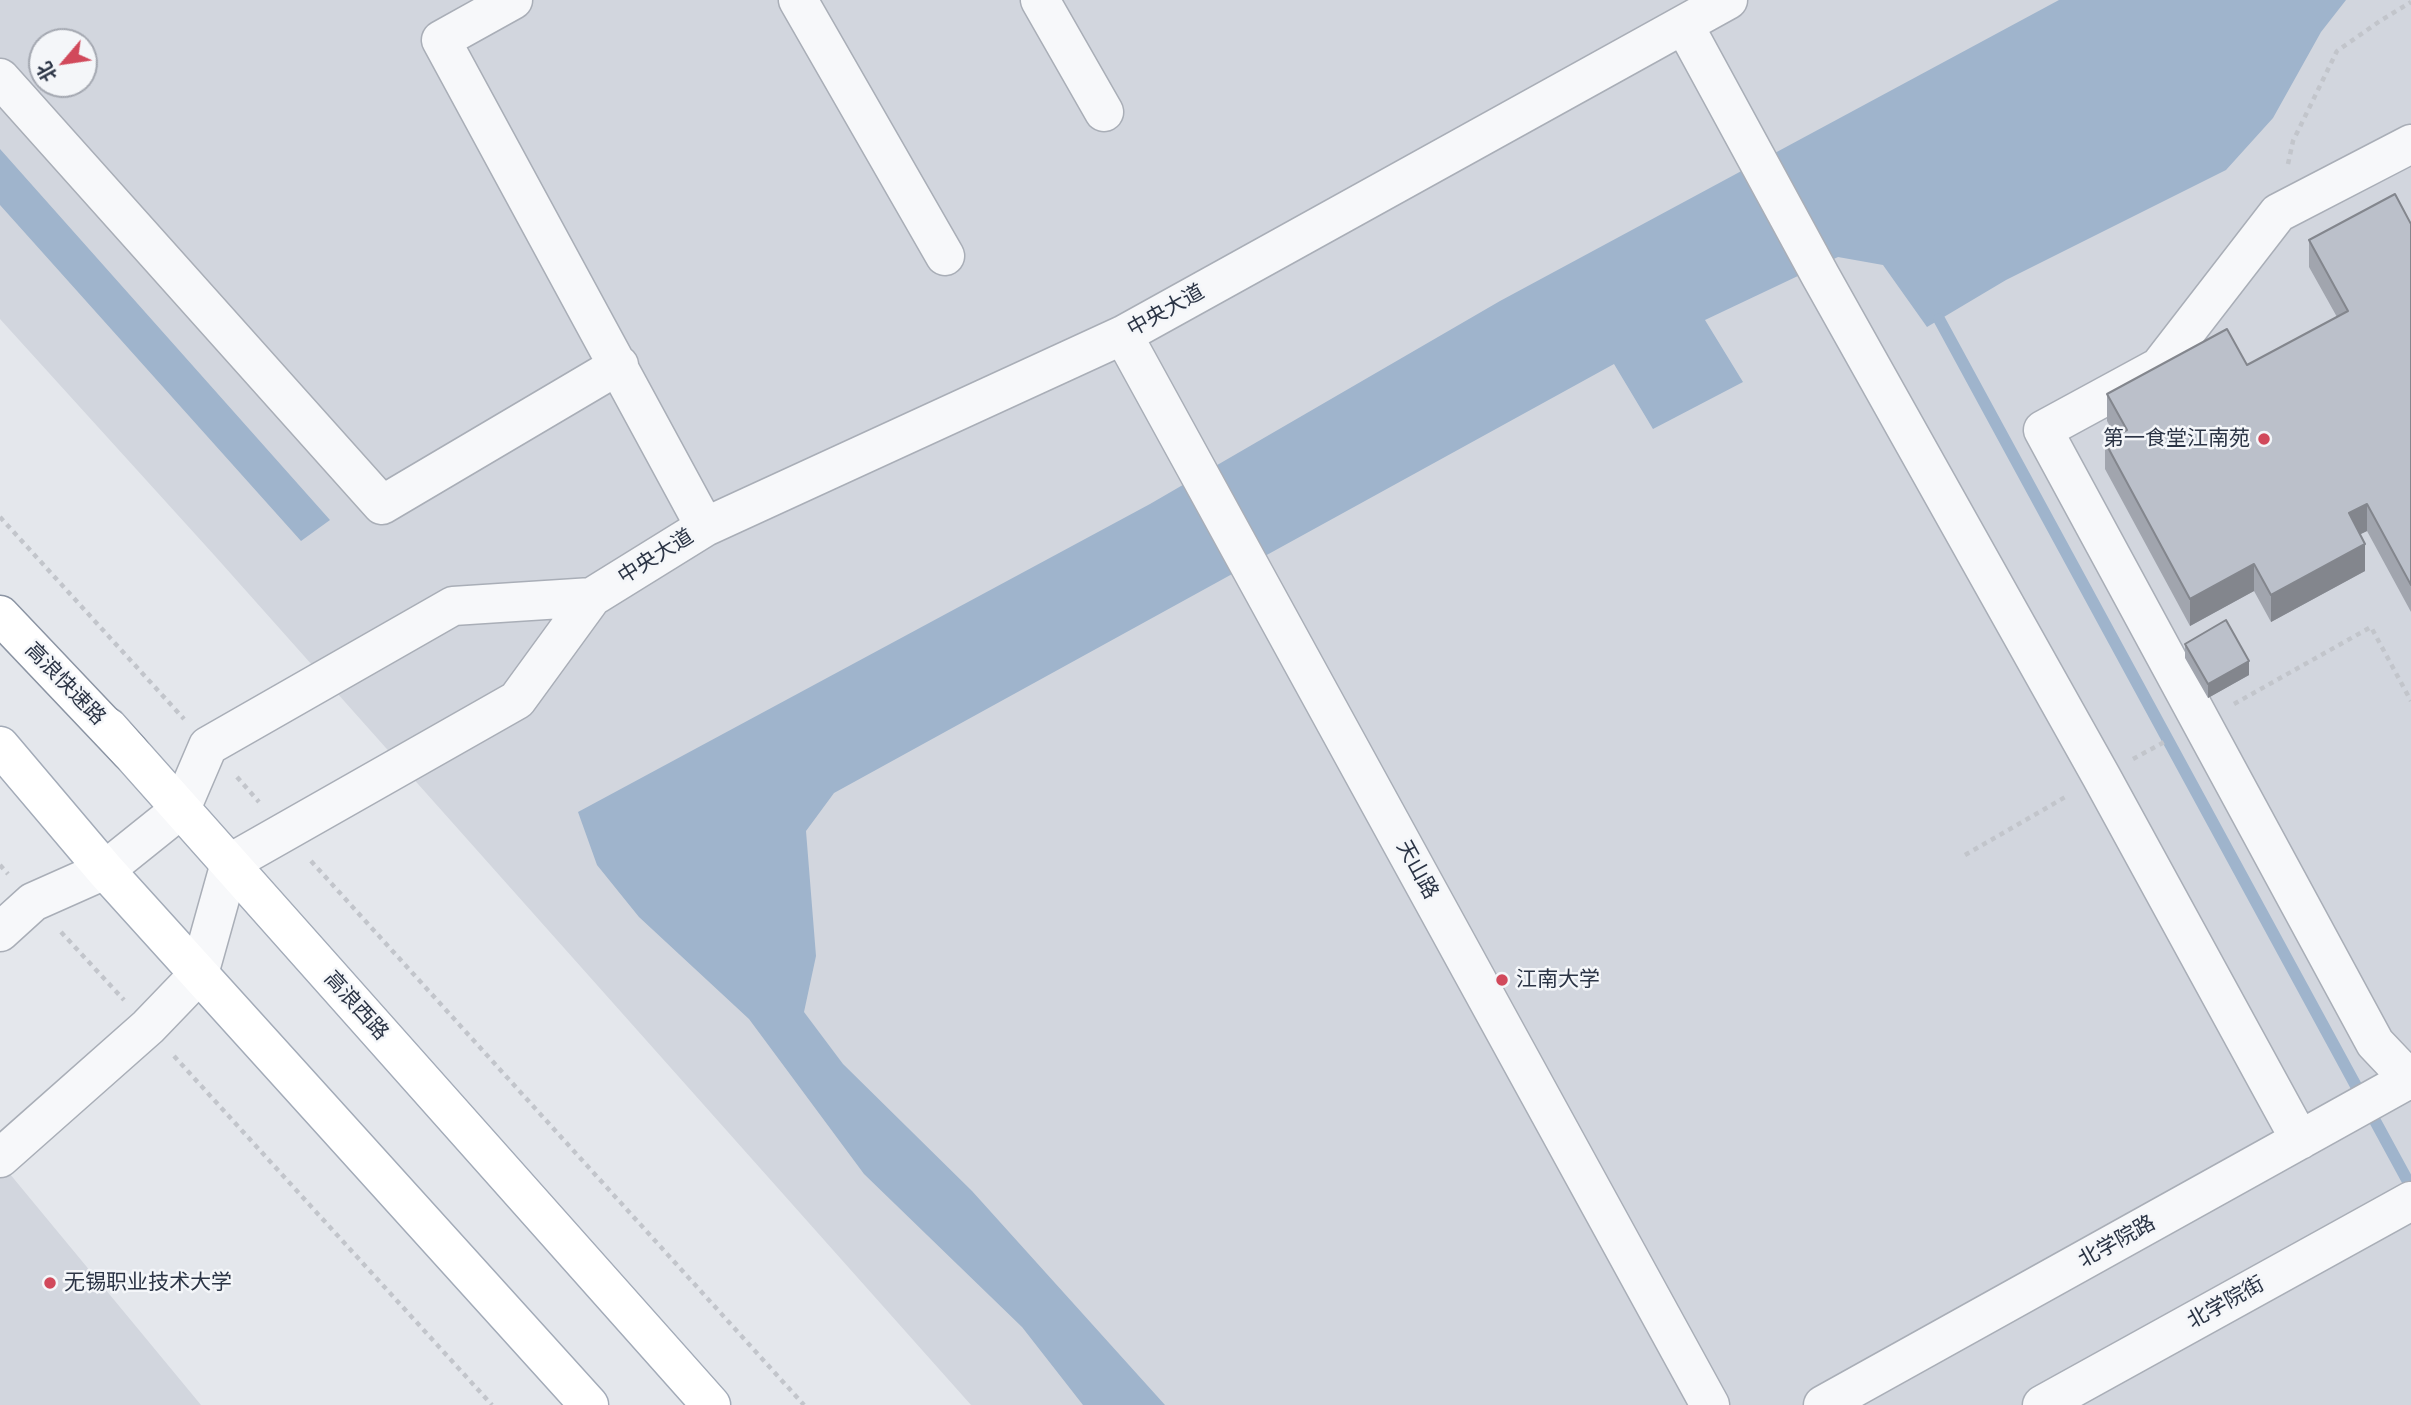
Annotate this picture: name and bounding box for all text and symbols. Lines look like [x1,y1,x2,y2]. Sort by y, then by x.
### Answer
north arrow [28,28,98,98]
text: 北 [30,58,62,87]
street label: 中央大道 [1123,280,1209,342]
place label: 第一食堂江南苑 [2103,426,2250,452]
marker: 第一食堂江南苑 [2256,431,2272,447]
street label: 中央大道 [614,524,698,590]
street label: 高浪快速路 [19,637,111,731]
street label: 天山路 [1391,836,1443,904]
street label: 高浪西路 [319,966,393,1046]
place label: 江南大学 [1516,967,1600,993]
marker: 江南大学 [1494,972,1510,988]
street label: 北学院路 [2074,1211,2160,1273]
place label: 无锡职业技术大学 [64,1270,232,1296]
street label: 北学院街 [2183,1272,2269,1334]
marker: 无锡职业技术大学 [42,1275,58,1291]

